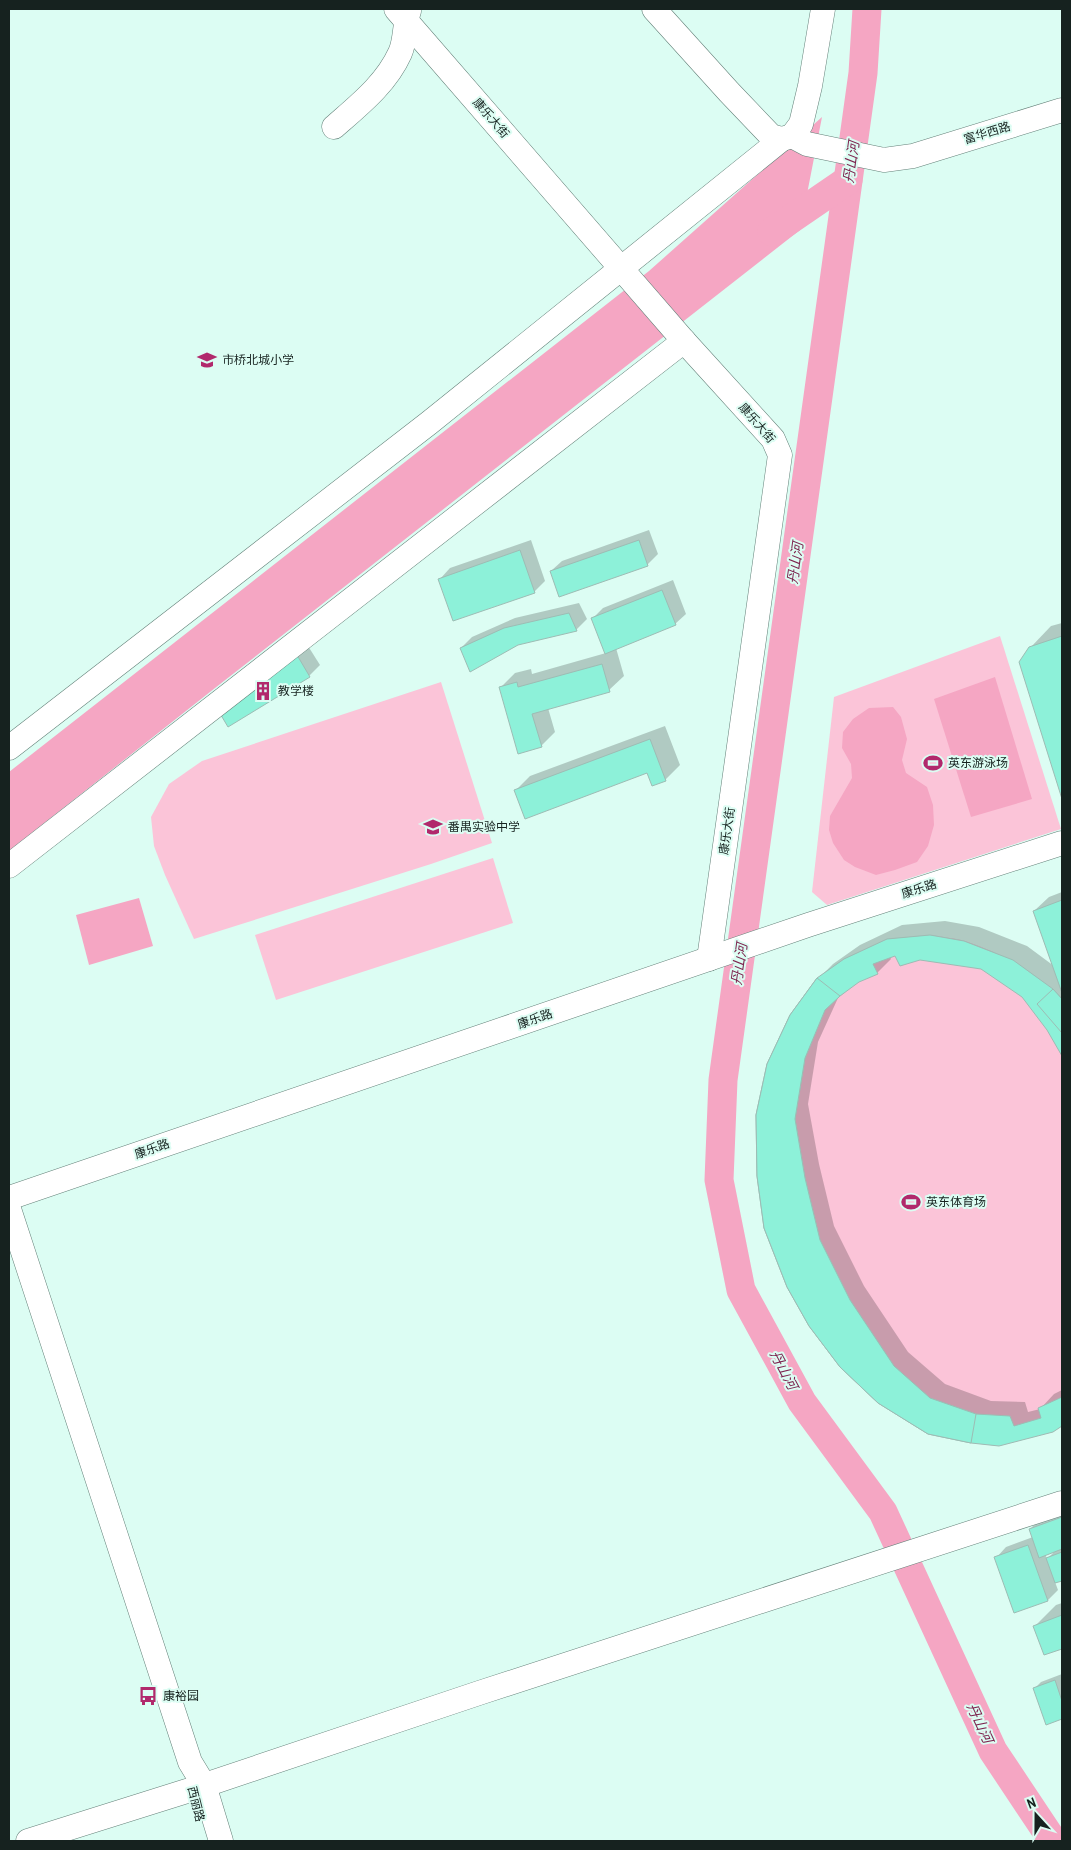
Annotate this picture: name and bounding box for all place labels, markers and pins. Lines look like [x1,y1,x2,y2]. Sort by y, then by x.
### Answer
school or university icon: 市桥北城小学 [196,349,218,371]
place label: 市桥北城小学 [222,352,294,368]
building icon: 教学楼 [252,680,274,702]
place label: 教学楼 [278,683,314,699]
sports icon: 英东游泳场 [922,752,944,774]
place label: 英东游泳场 [948,755,1008,771]
school or university icon: 番禺实验中学 [422,816,444,838]
place label: 番禺实验中学 [448,819,520,835]
sports icon: 英东体育场 [900,1191,922,1213]
place label: 英东体育场 [926,1194,986,1210]
bus stop icon: 康裕园 [137,1685,159,1707]
place label: 康裕园 [163,1688,199,1704]

